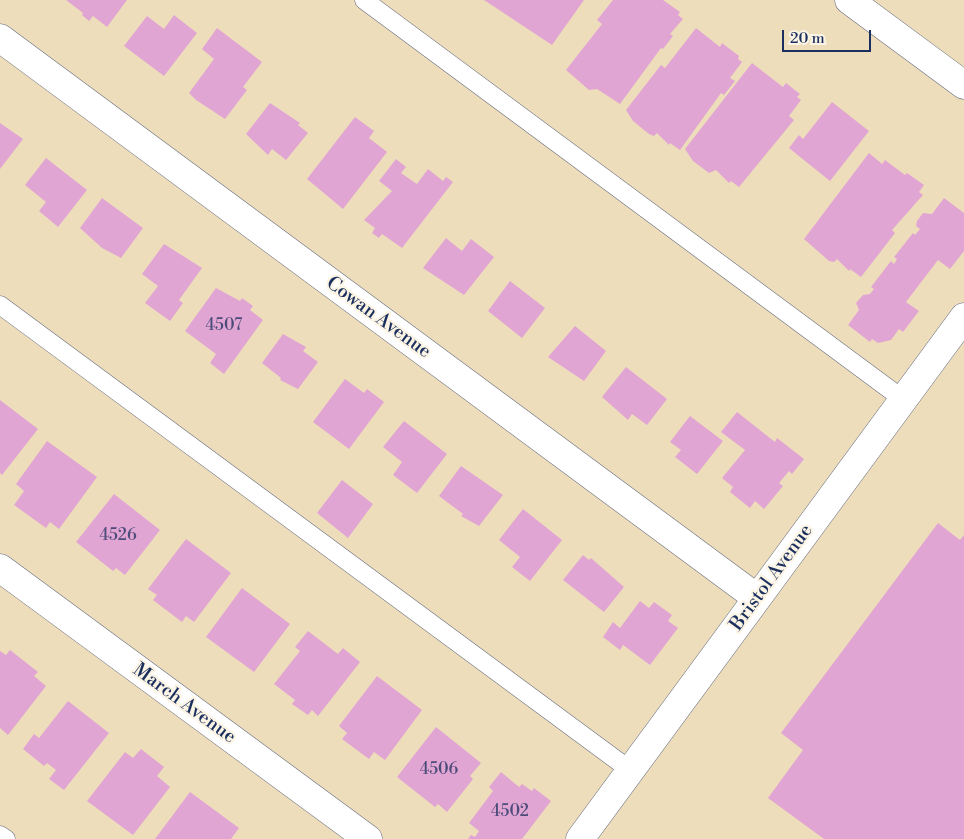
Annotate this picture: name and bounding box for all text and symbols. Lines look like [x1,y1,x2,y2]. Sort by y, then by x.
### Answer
scale bar [784,20,873,52]
text: 20 m [790,29,825,48]
street label: Cowan Avenue [321,272,435,364]
house number: 4507 [206,316,242,336]
street label: Bristol Avenue [726,520,818,636]
house number: 4526 [99,526,137,546]
street label: March Avenue [128,659,240,749]
house number: 4506 [420,760,458,780]
house number: 4502 [491,802,529,822]

